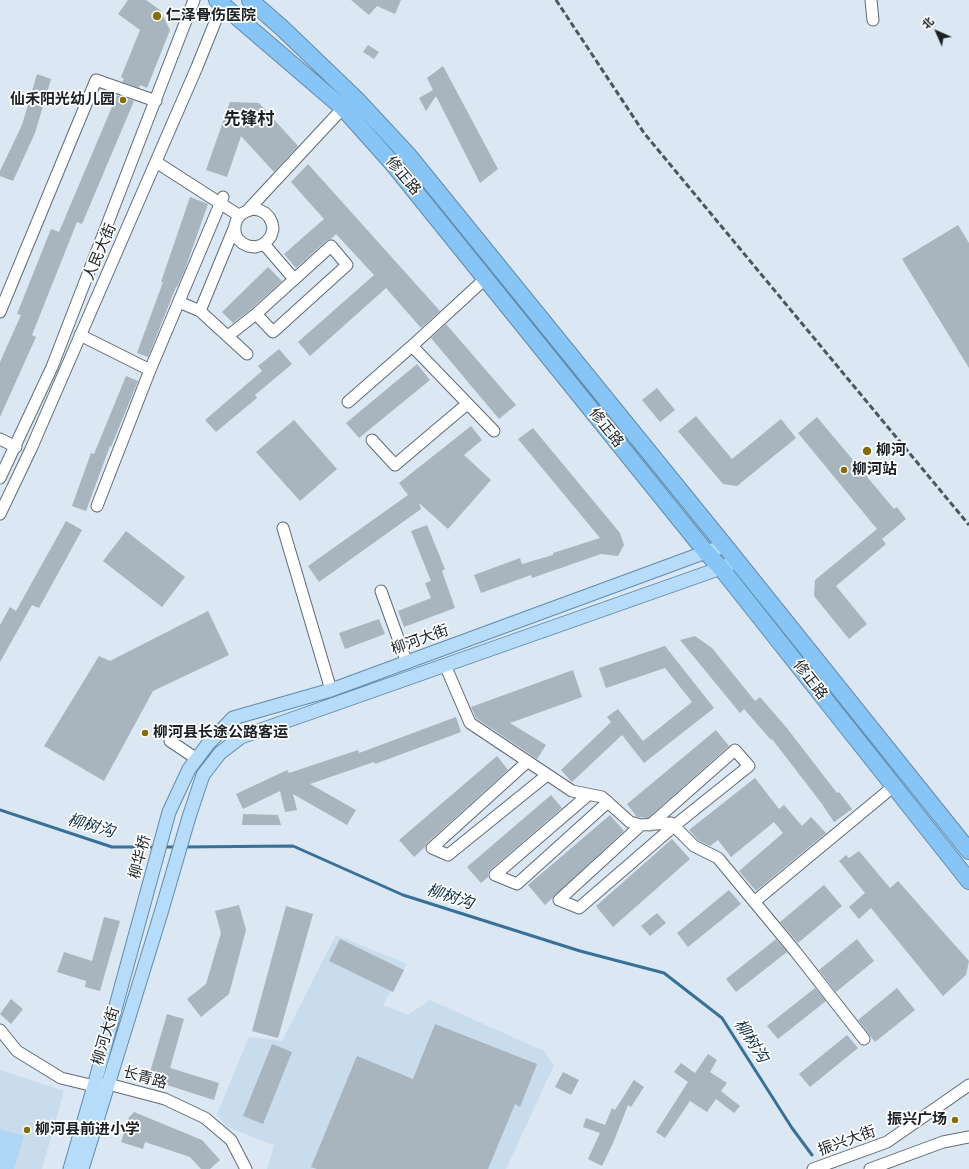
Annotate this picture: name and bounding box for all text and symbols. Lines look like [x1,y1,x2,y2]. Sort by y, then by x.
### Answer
place label: 仁泽骨伤医院 [166,7,256,25]
marker: 仁泽骨伤医院 [151,10,163,22]
north arrow [917,12,957,52]
text: 北 [920,15,937,32]
place label: 仙禾阳光幼儿园 [10,91,115,109]
marker: 仙禾阳光幼儿园 [118,95,128,105]
district label: 先锋村 [224,109,274,129]
street label: 修正路 [382,153,424,199]
street label: 人民大街 [80,221,120,283]
street label: 修正路 [585,405,627,451]
place label: 柳河 [876,442,906,460]
marker: 柳河 [861,445,873,457]
place label: 柳河站 [852,461,897,479]
marker: 柳河站 [839,465,849,475]
street label: 柳河大街 [389,621,451,659]
street label: 修正路 [789,657,831,703]
place label: 柳河县长途公路客运 [153,724,288,742]
marker: 柳河县长途公路客运 [140,728,150,738]
water label: 柳树沟 [65,810,117,842]
street label: 柳华桥 [125,833,155,881]
water label: 柳树沟 [424,880,476,914]
street label: 柳河大街 [89,1005,123,1067]
water label: 柳树沟 [730,1016,772,1066]
street label: 长青路 [121,1063,169,1093]
place label: 振兴广场 [887,1111,947,1129]
marker: 振兴广场 [950,1115,960,1125]
place label: 柳河县前进小学 [35,1121,140,1139]
street label: 振兴大街 [816,1122,878,1160]
marker: 柳河县前进小学 [22,1125,32,1135]

